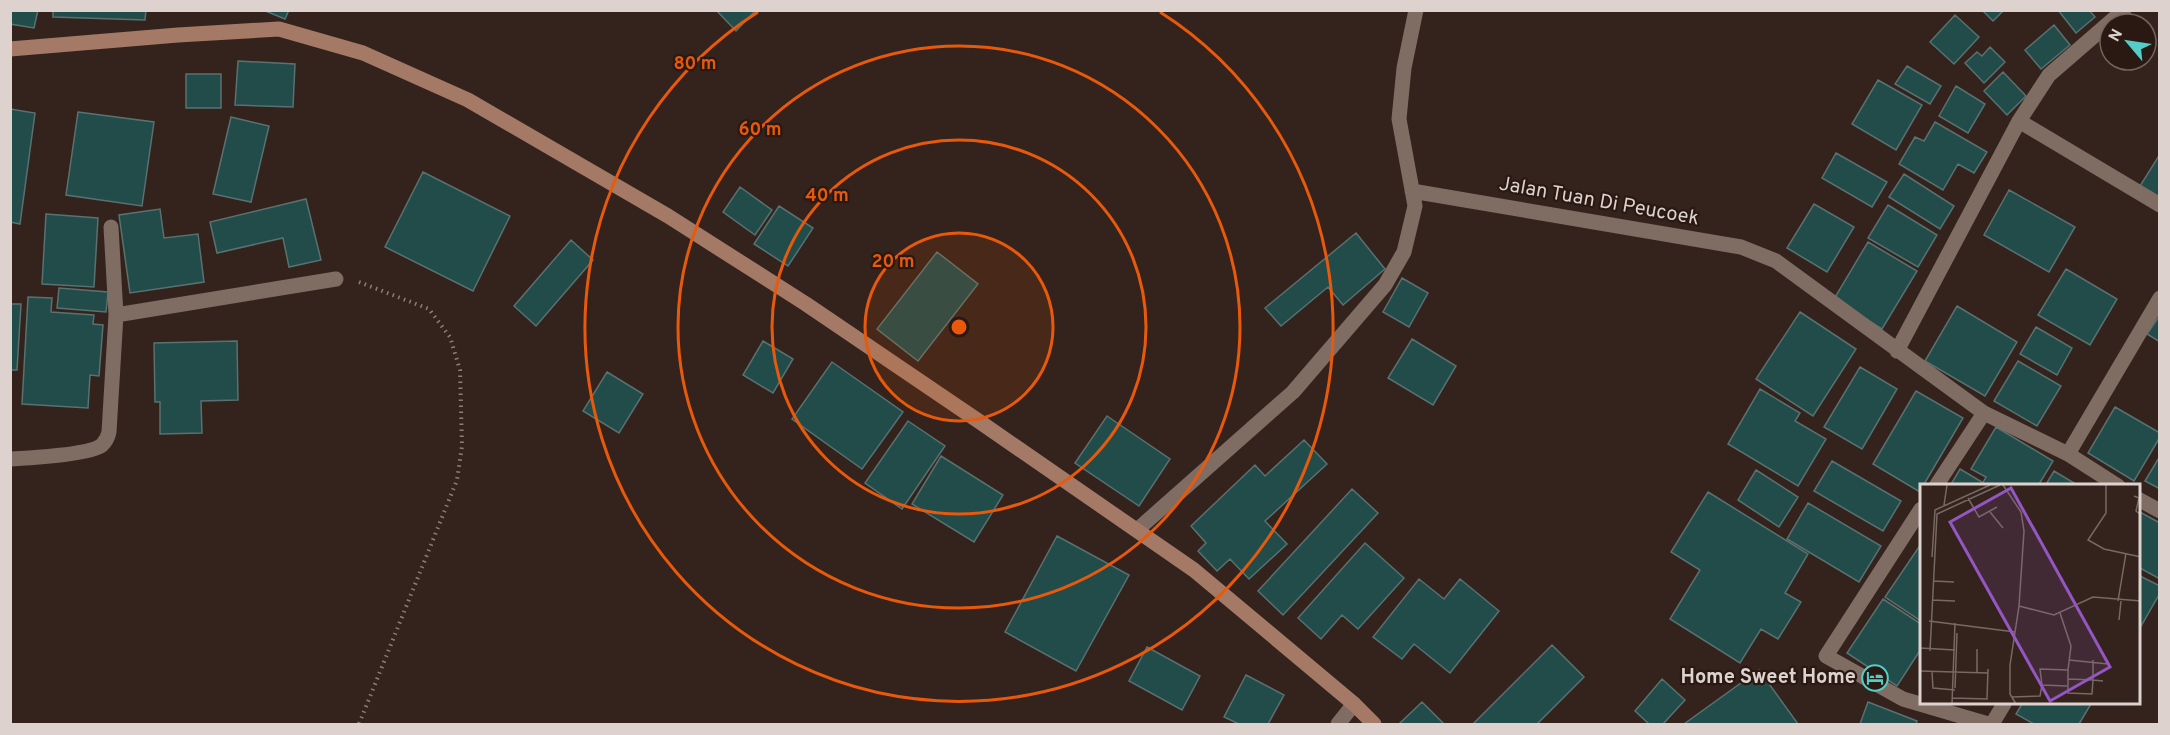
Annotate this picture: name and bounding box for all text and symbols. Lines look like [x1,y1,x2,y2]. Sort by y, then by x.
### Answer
north arrow [2098,12,2158,72]
text: N [2105,26,2128,46]
text: 80 m [673,53,717,76]
text: 60 m [738,119,782,142]
street label: Jalan Tuan Di Peucoek [1497,172,1701,232]
text: 40 m [805,185,849,208]
text: 20 m [871,251,915,274]
centre of rings [949,317,969,337]
inset map [1920,484,2140,705]
hotel icon: Home Sweet Home [1860,663,1890,693]
place label: Home Sweet Home [1681,665,1856,691]

